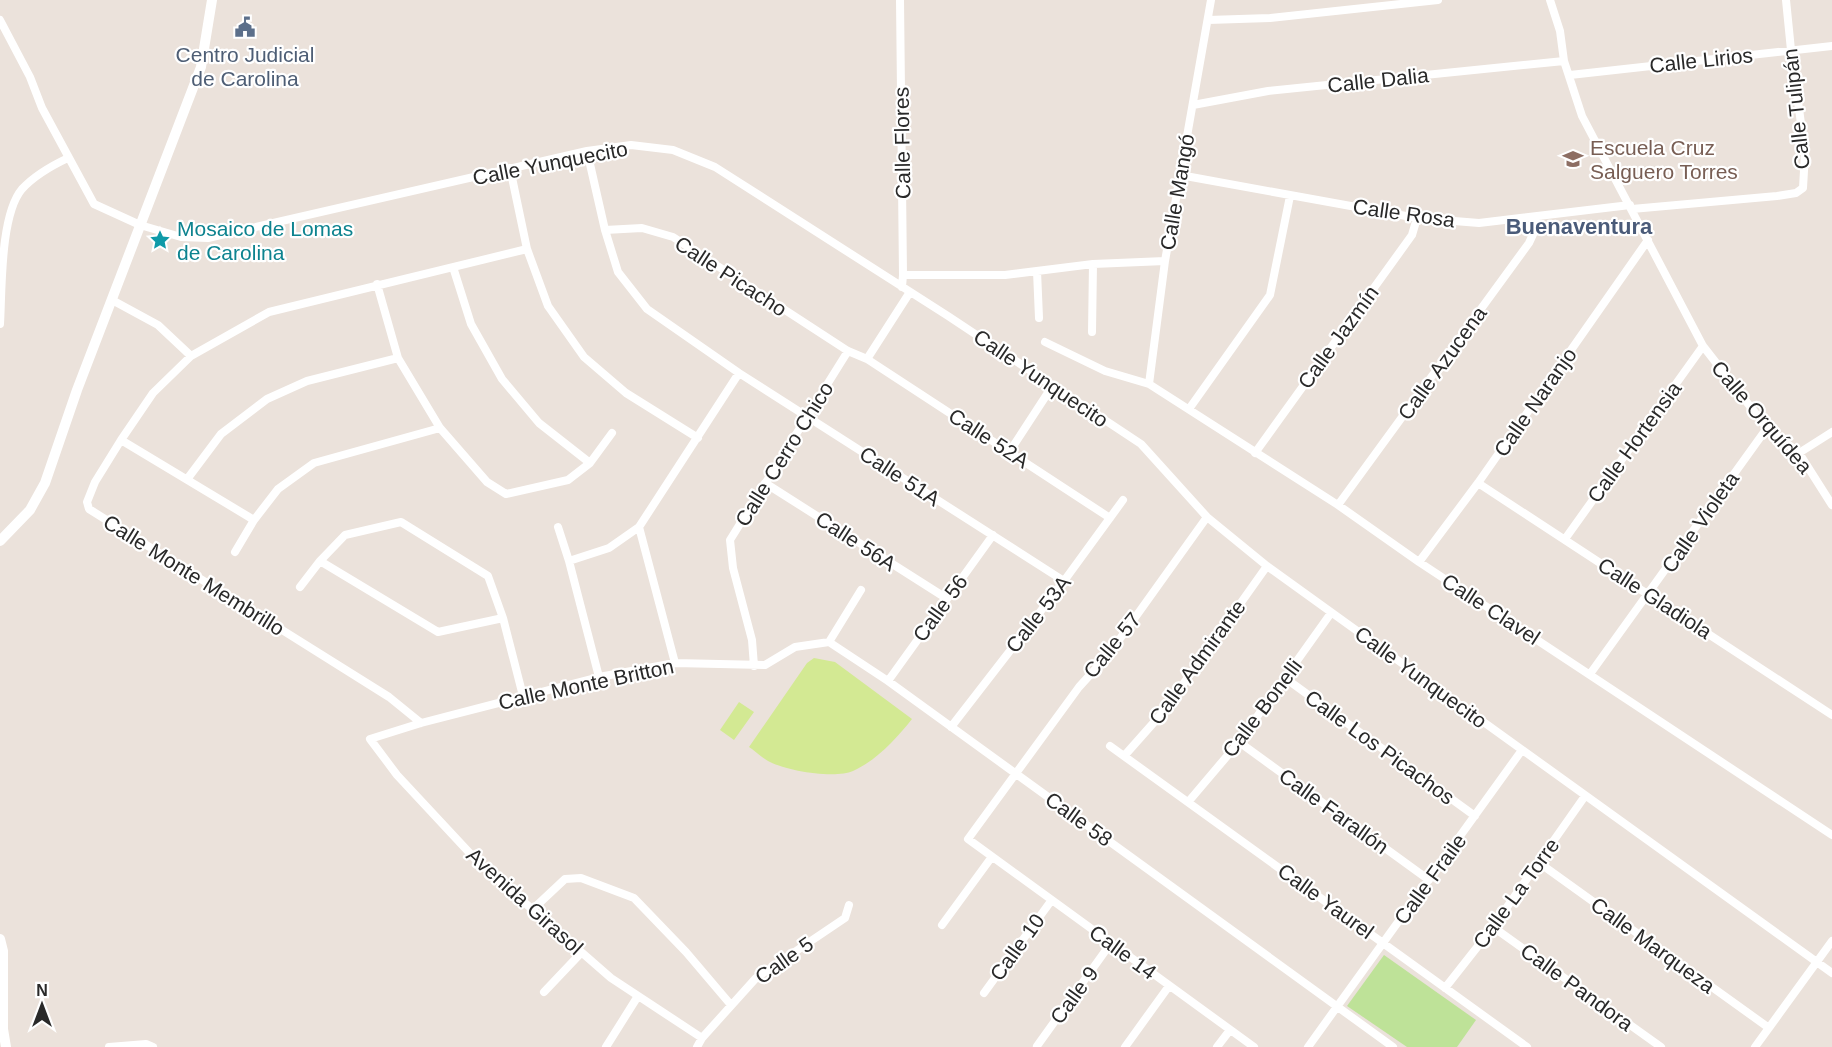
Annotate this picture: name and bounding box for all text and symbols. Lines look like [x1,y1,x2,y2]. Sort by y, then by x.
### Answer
public building icon: Centro Judicial de Carolina [233,15,257,39]
place label: Centro Judicial de Carolina [176,43,314,90]
street label: Calle Lirios [1648,43,1754,77]
street label: Calle Tulipán [1778,47,1814,171]
street label: Calle Dalia [1326,63,1430,97]
street label: Calle Flores [890,87,914,199]
street label: Calle Mangó [1155,132,1199,252]
place label: Escuela Cruz Salguero Torres [1590,136,1738,183]
street label: Calle Yunquecito [471,137,629,189]
school or university icon: Escuela Cruz Salguero Torres [1561,147,1585,171]
street label: Calle Rosa [1352,194,1457,232]
district label: Buenaventura [1506,214,1653,239]
place label: Mosaico de Lomas de Carolina [177,217,353,264]
place icon: Mosaico de Lomas de Carolina [148,228,172,252]
street label: Calle Picacho [671,231,791,321]
street label: Calle Jazmín [1293,281,1383,393]
street label: Calle Azucena [1393,302,1491,424]
street label: Calle Yunquecito [969,325,1113,431]
street label: Calle Naranjo [1489,343,1581,461]
street label: Calle Orquídea [1707,356,1817,478]
street label: Calle Hortensia [1582,377,1686,507]
street label: Calle Cerro Chico [730,378,838,530]
street label: Calle 52A [945,404,1033,472]
street label: Calle 51A [856,442,944,510]
street label: Calle Violeta [1657,467,1743,577]
street label: Calle 56A [812,507,900,575]
street label: Calle Monte Membrillo [99,510,289,640]
street label: Calle Gladiola [1594,553,1716,643]
street label: Calle Clavel [1438,569,1544,649]
street label: Calle 56 [908,570,972,646]
street label: Calle 53A [1001,571,1075,657]
street label: Calle Admirante [1144,595,1250,729]
street label: Calle 57 [1079,608,1145,682]
street label: Calle Yunquecito [1351,621,1491,733]
street label: Calle Monte Britton [496,654,676,714]
street label: Calle Bonelli [1218,654,1306,762]
street label: Calle Los Picachos [1301,685,1459,809]
street label: Calle Farallón [1275,764,1393,858]
street label: Calle 58 [1041,787,1117,851]
street label: Calle Fraile [1389,829,1471,929]
street label: Calle La Torre [1468,834,1564,952]
street label: Avenida Girasol [462,843,588,959]
street label: Calle Yaurel [1274,859,1378,943]
street label: Calle Marqueza [1587,892,1720,998]
street label: Calle 10 [985,909,1049,985]
street label: Calle 14 [1085,920,1161,984]
street label: Calle 5 [751,932,817,988]
street label: Calle Pandora [1516,939,1638,1036]
street label: Calle 9 [1045,962,1103,1028]
north arrow [12,975,72,1035]
text: N [36,982,48,999]

